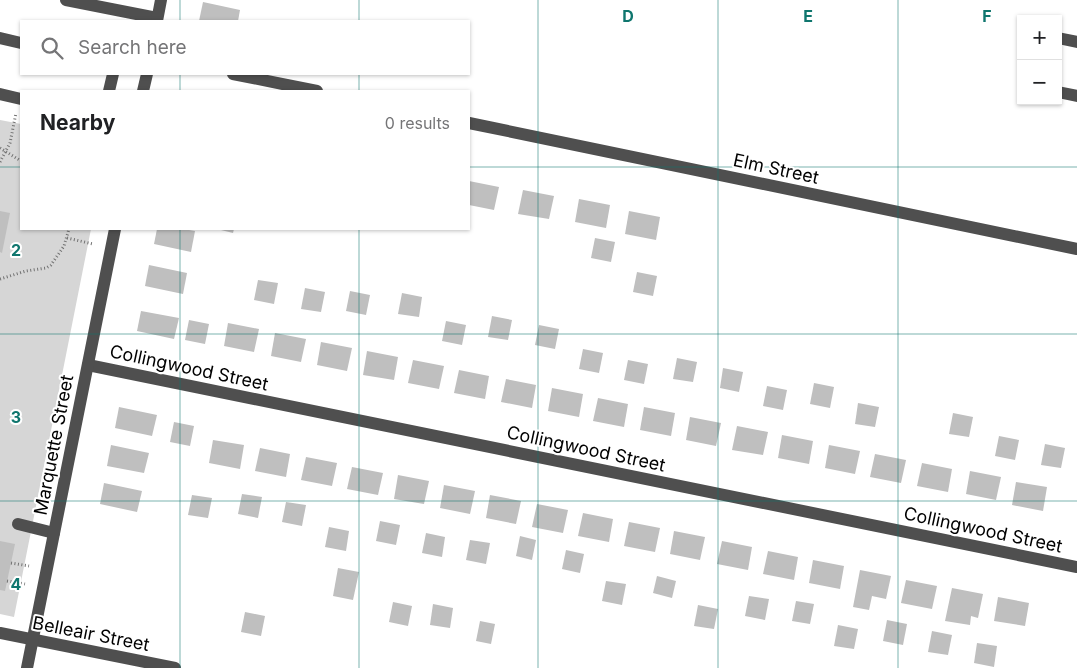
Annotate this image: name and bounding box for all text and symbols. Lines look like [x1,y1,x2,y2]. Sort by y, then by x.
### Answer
text: D [622,6,634,26]
text: E [803,6,813,26]
text: F [982,6,992,26]
map controls [1017,15,1062,105]
button: + [1017,15,1062,60]
search box [20,20,470,75]
icon: search [38,34,66,62]
text: Search here [78,36,187,59]
button: − [1017,60,1062,105]
text: Nearby [40,110,115,135]
text: 0 results [385,113,450,133]
street label: Elm Street [731,149,821,188]
text: 2 [11,240,21,260]
street label: Collingwood Street [108,340,270,395]
street label: Marquette Street [30,373,77,517]
text: 3 [11,407,21,427]
street label: Collingwood Street [505,421,667,476]
street label: Collingwood Street [902,502,1064,557]
text: 4 [11,574,22,594]
street label: Belleair Street [31,612,151,655]

